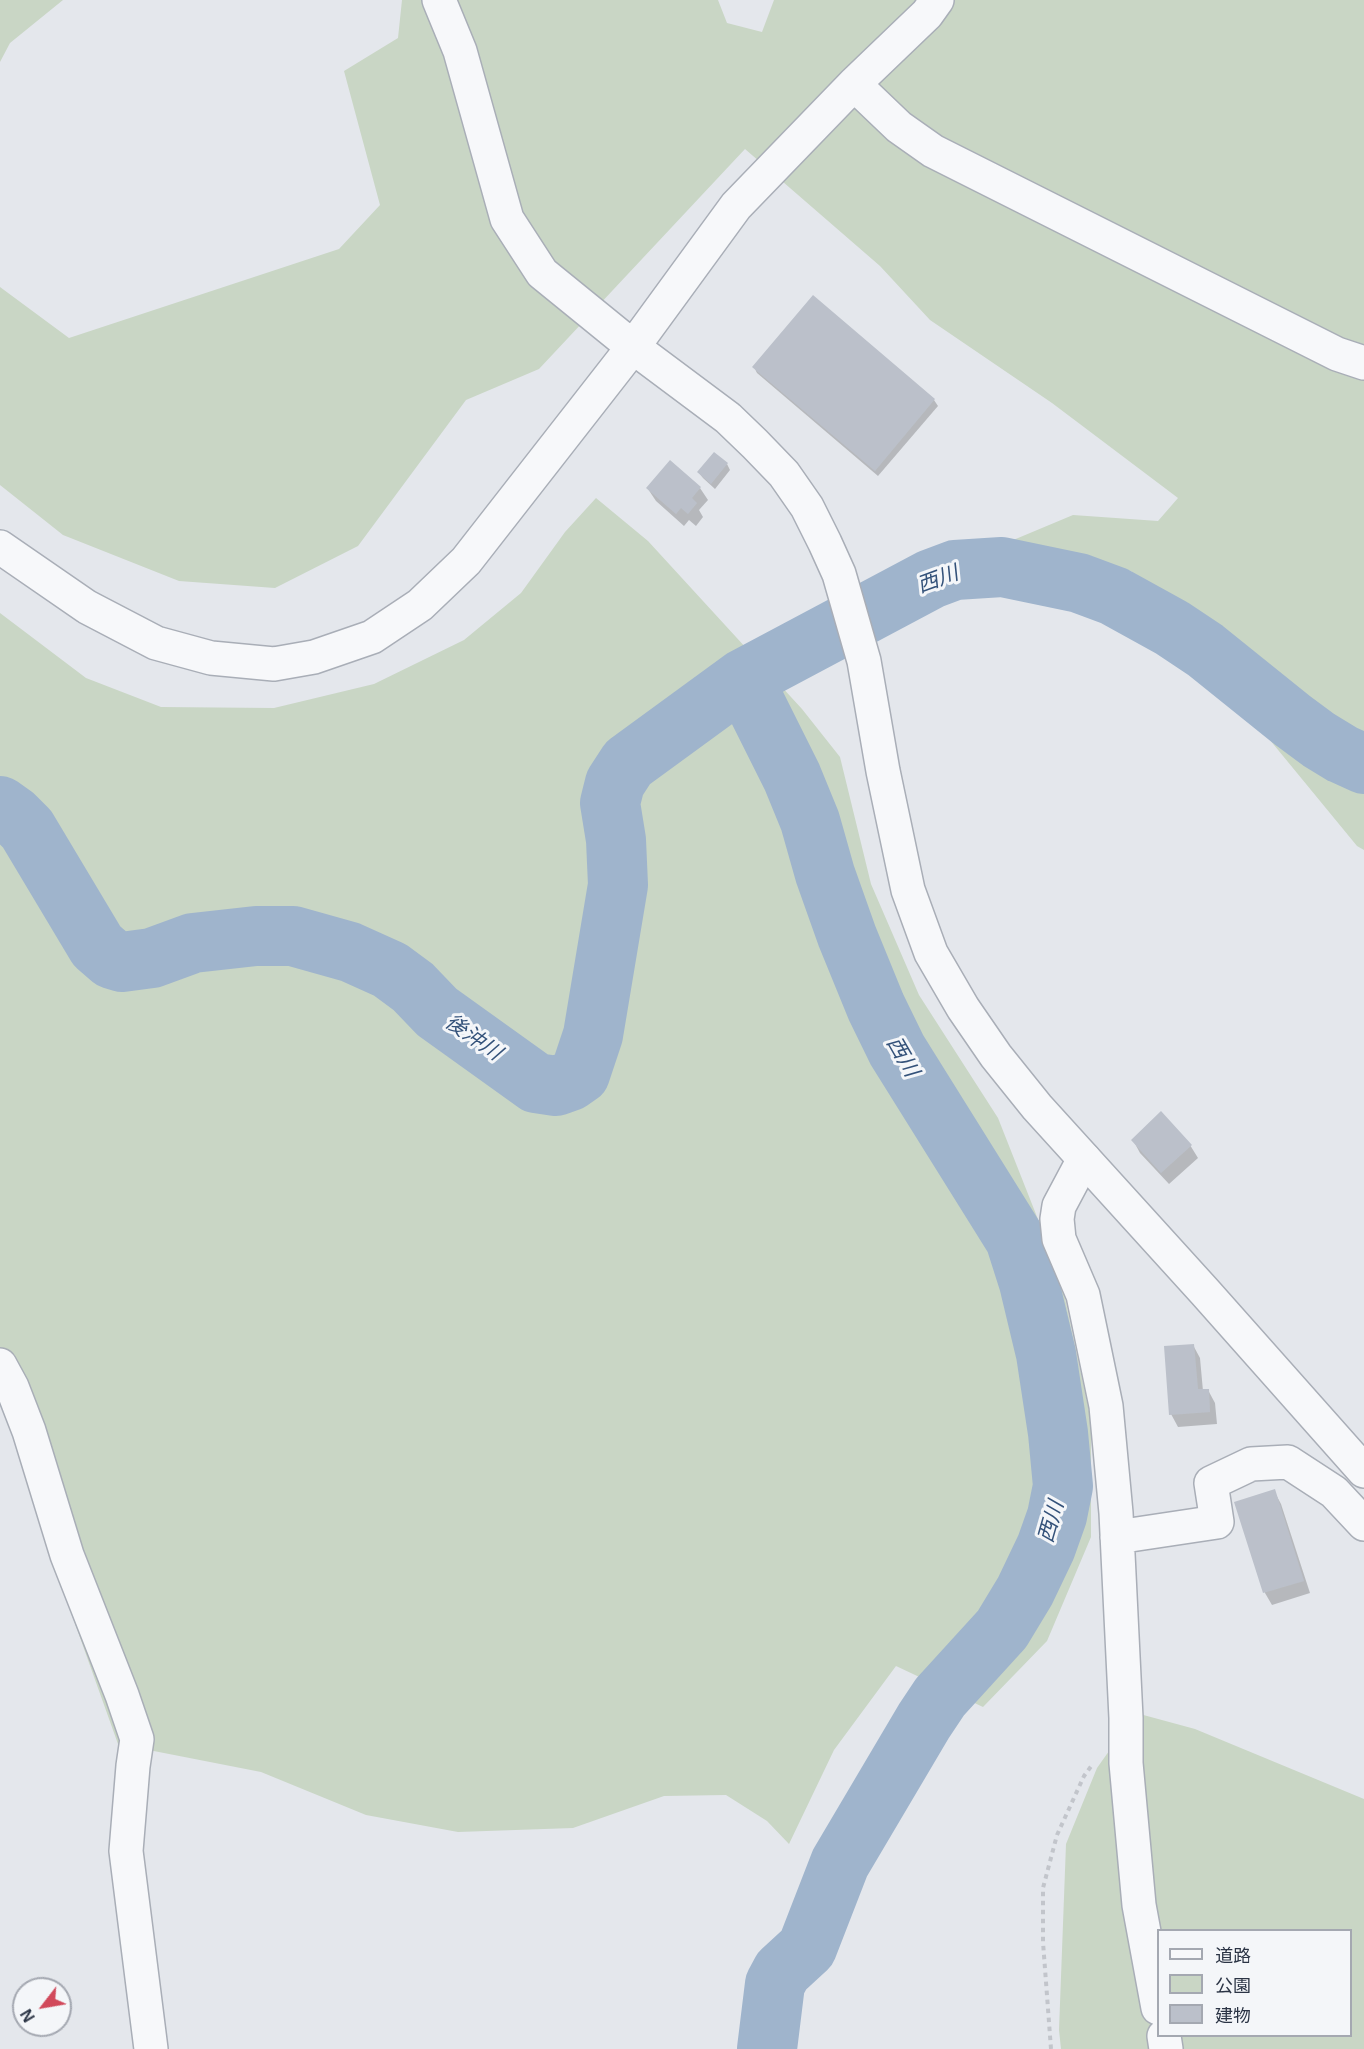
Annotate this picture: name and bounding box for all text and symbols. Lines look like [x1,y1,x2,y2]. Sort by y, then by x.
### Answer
water label: 西川 [914,561,962,599]
water label: 後沖川 [440,1010,506,1066]
water label: 西川 [881,1033,923,1081]
water label: 西川 [1034,1498,1070,1546]
legend [1157,1929,1352,2037]
text: 道路 [1215,1946,1251,1966]
text: 公園 [1215,1976,1251,1996]
north arrow [12,1977,72,2037]
text: N [18,2006,38,2025]
text: 建物 [1215,2006,1251,2026]

